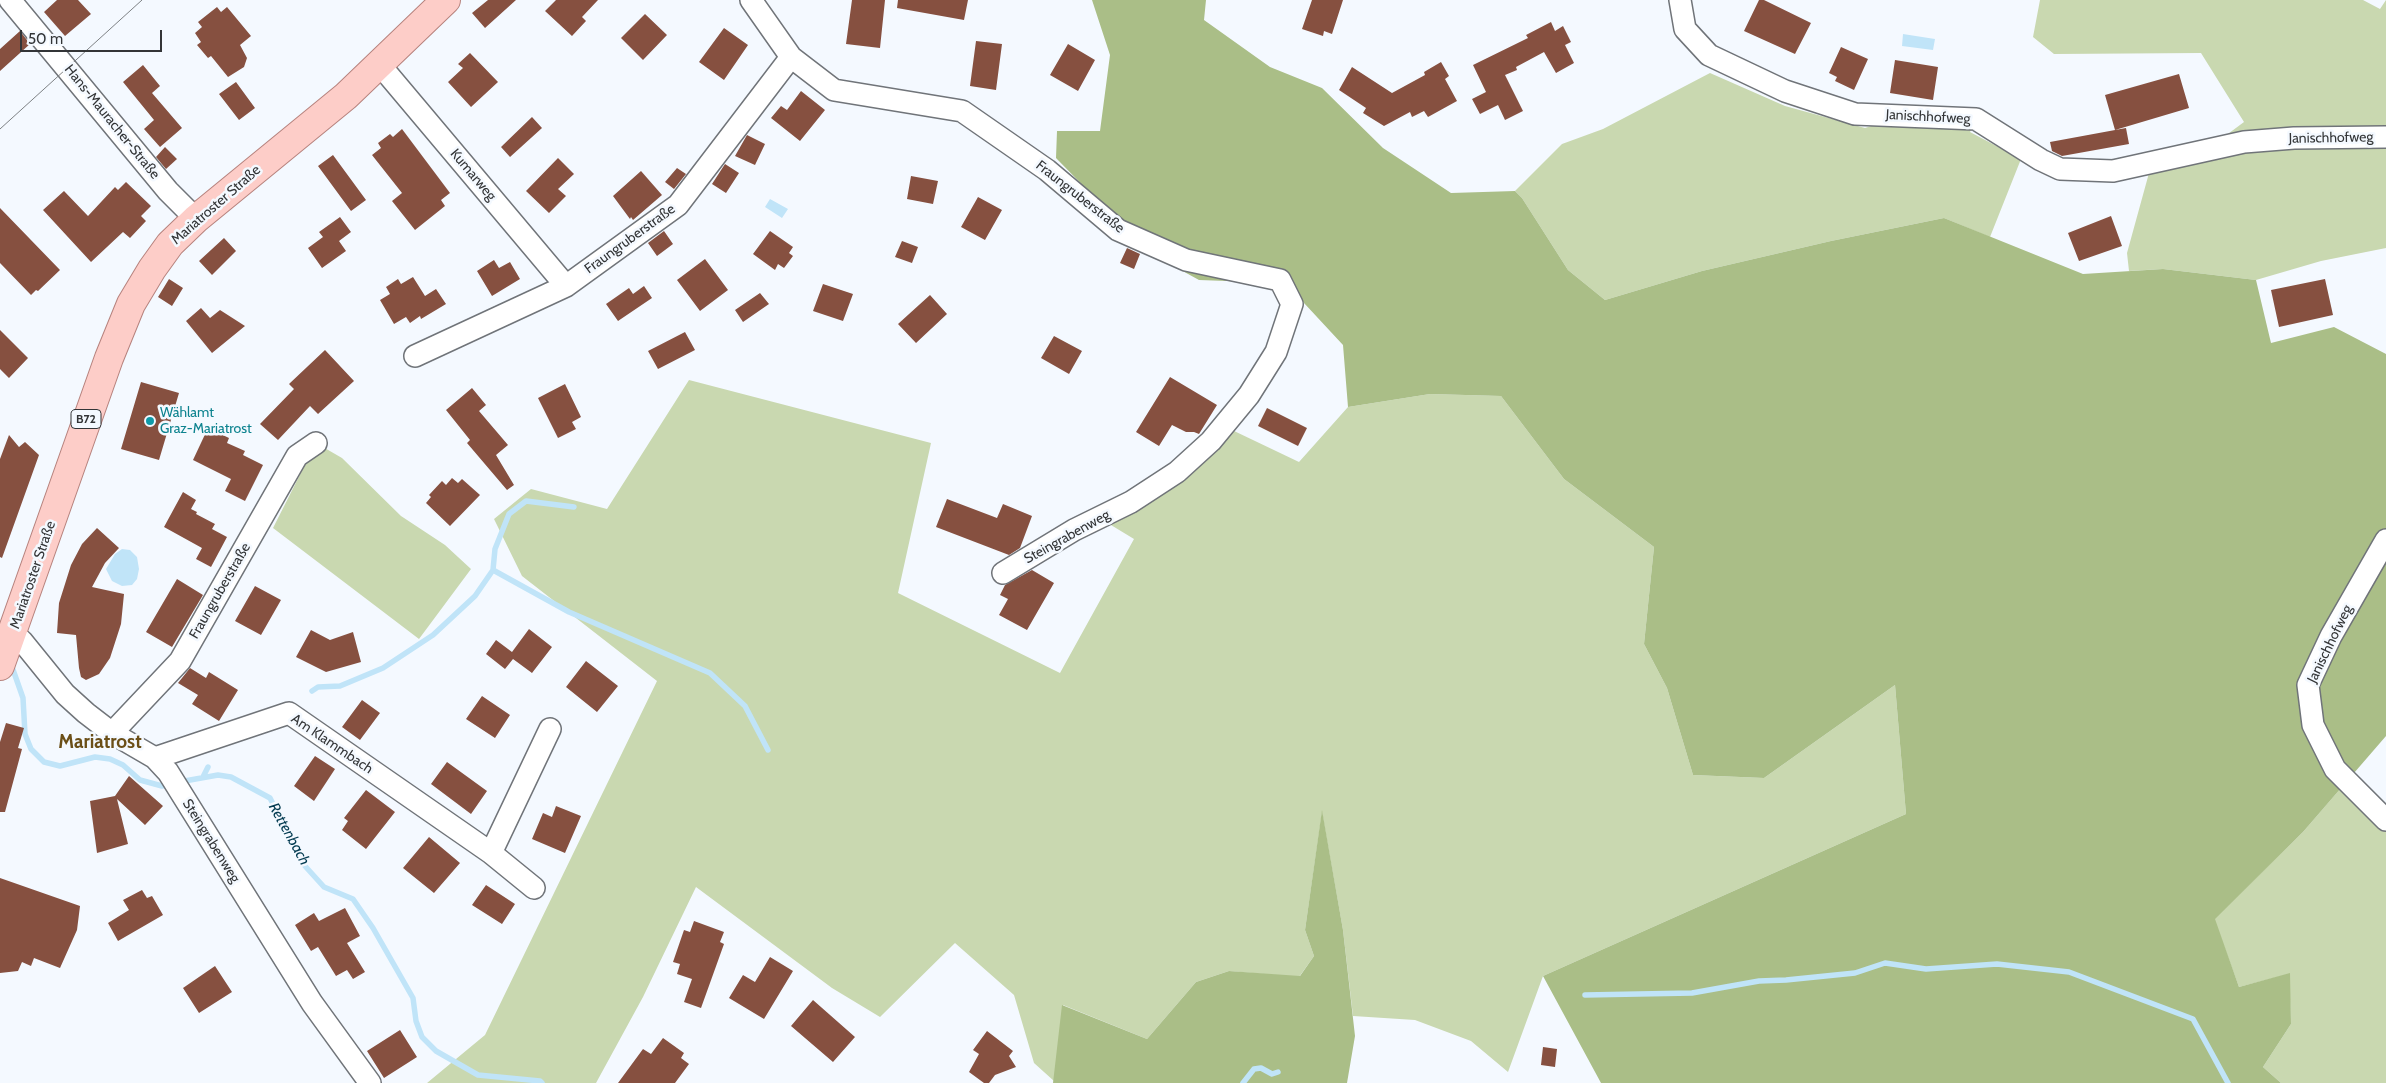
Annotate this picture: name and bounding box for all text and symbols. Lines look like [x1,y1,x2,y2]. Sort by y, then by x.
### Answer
scale bar [22,20,165,52]
text: 50 m [28,30,63,48]
street label: Hans-Mauracher-Straße [61,61,163,183]
street label: Janischhofweg [1885,106,1971,128]
street label: Janischhofweg [2288,129,2374,147]
street label: Kumarweg [446,146,500,204]
street label: Fraungruberstraße [1032,157,1128,237]
street label: Mariatroster Straße [168,162,264,248]
street label: Fraungruberstraße [581,201,679,277]
place label: Wählamt Graz-Mariatrost [160,405,252,438]
road number: B72 [71,409,101,428]
marker: Wählamt Graz-Mariatrost [144,415,156,427]
street label: Steingrabenweg [1021,507,1113,567]
street label: Mariatroster Straße [7,519,59,631]
street label: Fraungruberstraße [186,540,254,642]
street label: Janischhofweg [2304,602,2356,686]
street label: Am Klammbach [288,710,376,778]
district label: Mariatrost [58,731,142,753]
street label: Steingrabenweg [179,796,243,886]
water label: Rettenbach [265,800,313,868]

